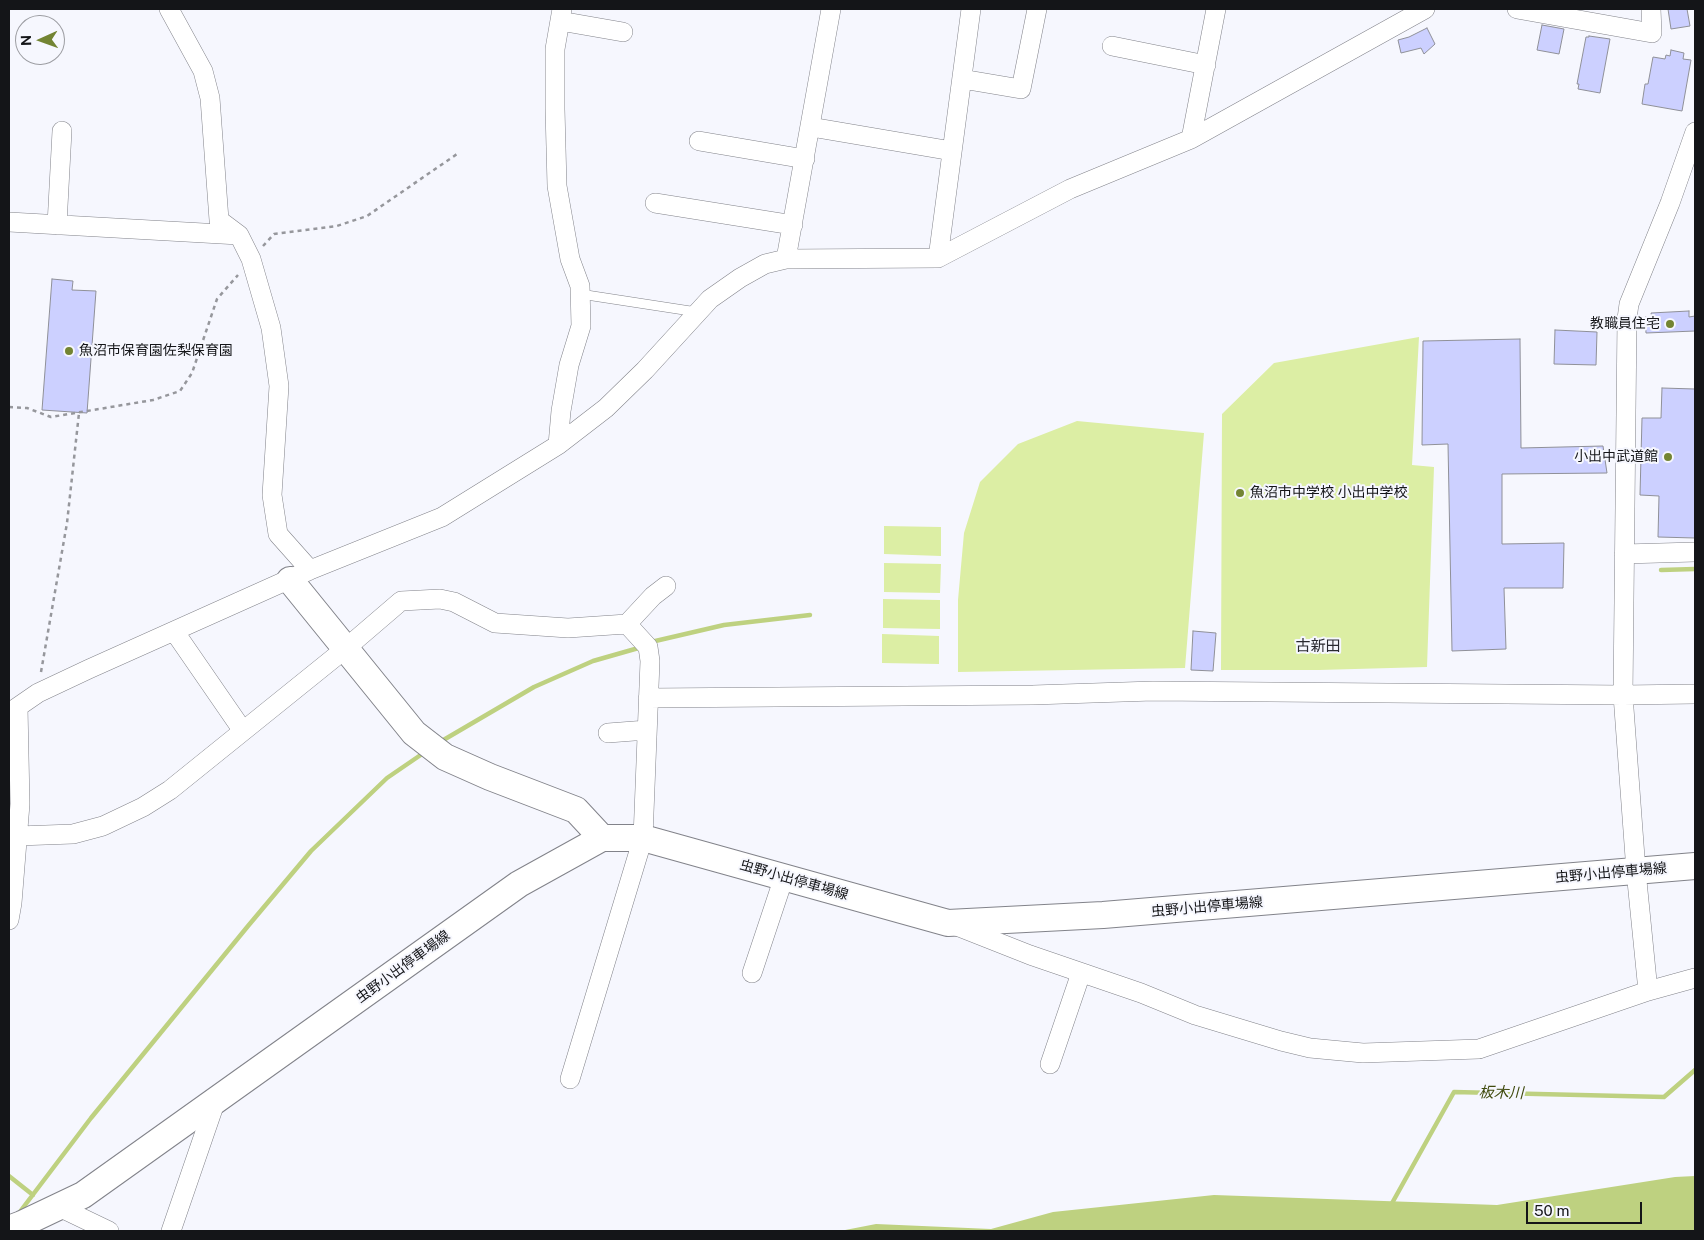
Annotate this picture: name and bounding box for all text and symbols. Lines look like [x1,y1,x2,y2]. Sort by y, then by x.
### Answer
north arrow [15,15,65,65]
text: N [18,35,34,46]
place label: 教職員住宅 [1590,316,1660,332]
marker: 教職員住宅 [1664,318,1676,330]
place label: 魚沼市保育園佐梨保育園 [79,343,233,359]
marker: 魚沼市保育園佐梨保育園 [63,345,75,357]
place label: 小出中武道館 [1574,449,1658,465]
marker: 小出中武道館 [1662,451,1674,463]
place label: 魚沼市中学校 小出中学校 [1250,485,1407,501]
marker: 魚沼市中学校 小出中学校 [1234,487,1246,499]
district label: 古新田 [1296,637,1340,655]
street label: 虫野小出停車場線 [738,856,850,904]
street label: 虫野小出停車場線 [1554,860,1668,886]
street label: 虫野小出停車場線 [1150,894,1264,920]
street label: 虫野小出停車場線 [353,927,453,1007]
water label: 板木川 [1478,1084,1524,1102]
scale bar [1529,1192,1645,1224]
text: 50 m [1534,1202,1569,1219]

